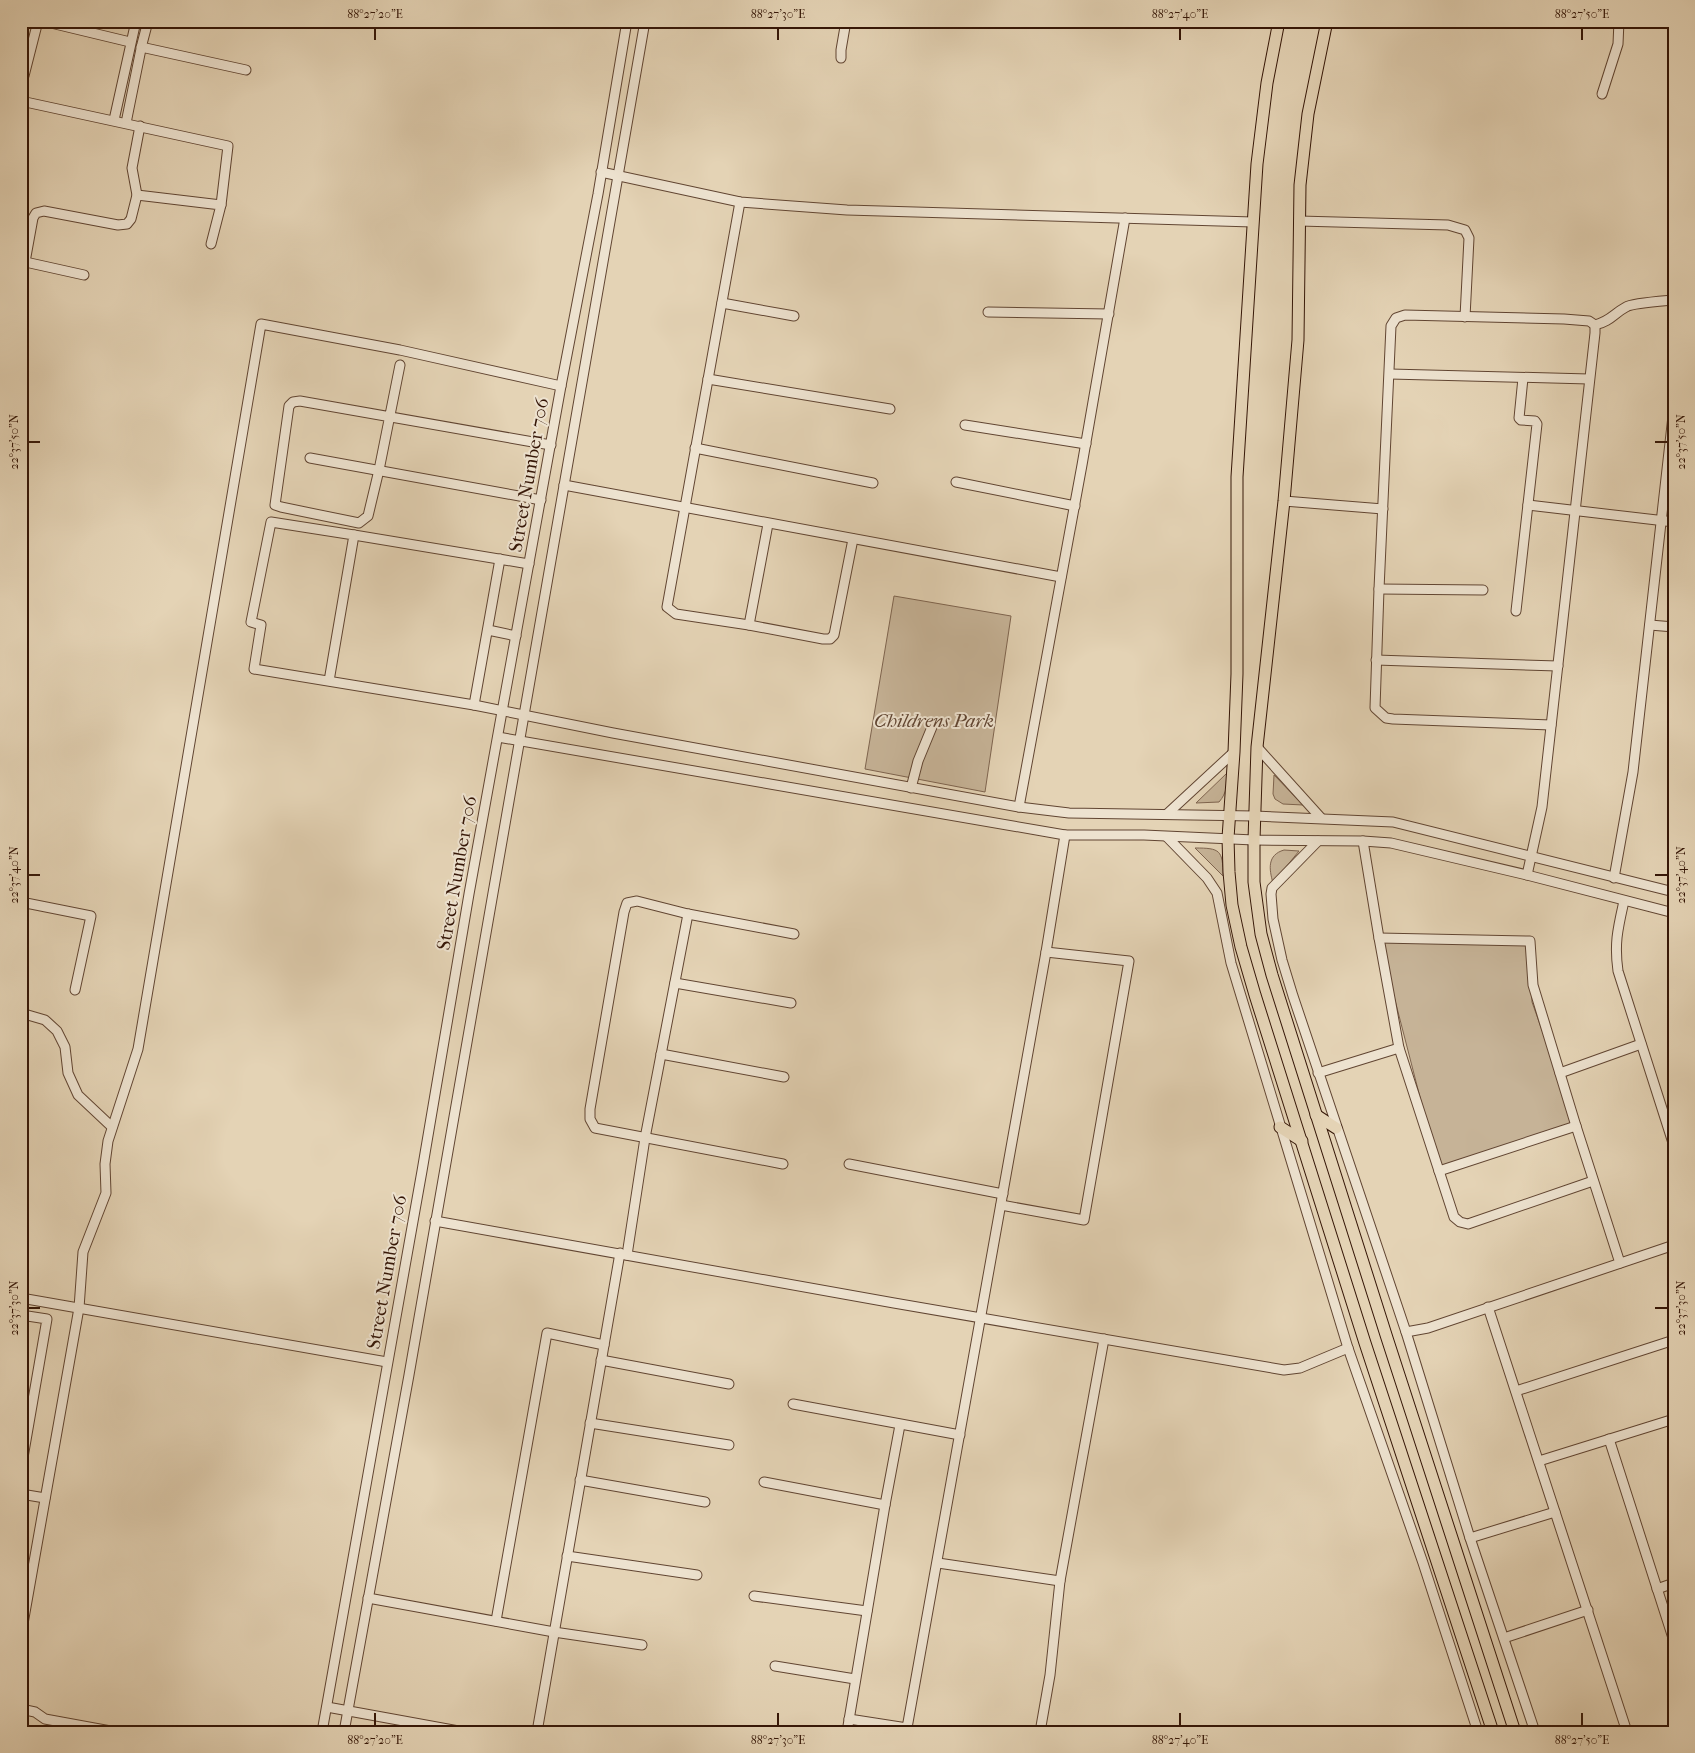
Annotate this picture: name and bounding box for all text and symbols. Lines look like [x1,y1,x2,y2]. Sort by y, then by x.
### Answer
text: 88°27'20"E [347,7,403,21]
text: 88°27'30"E [751,7,805,21]
text: 88°27'40"E [1152,7,1208,21]
text: 88°27'50"E [1555,7,1609,21]
street label: Street Number 706 [505,396,554,554]
text: 22°37'50"N [7,414,21,470]
text: 22°37'50"N [1674,414,1688,470]
park label: Childrens Park [874,710,994,732]
street label: Street Number 706 [433,794,482,952]
text: 22°37'40"N [7,846,21,904]
text: 22°37'40"N [1674,846,1688,904]
street label: Street Number 706 [363,1193,412,1351]
text: 22°37'30"N [7,1280,21,1336]
text: 22°37'30"N [1674,1280,1688,1336]
text: 88°27'20"E [347,1733,403,1747]
text: 88°27'30"E [751,1733,805,1747]
text: 88°27'40"E [1152,1733,1208,1747]
text: 88°27'50"E [1555,1733,1609,1747]

